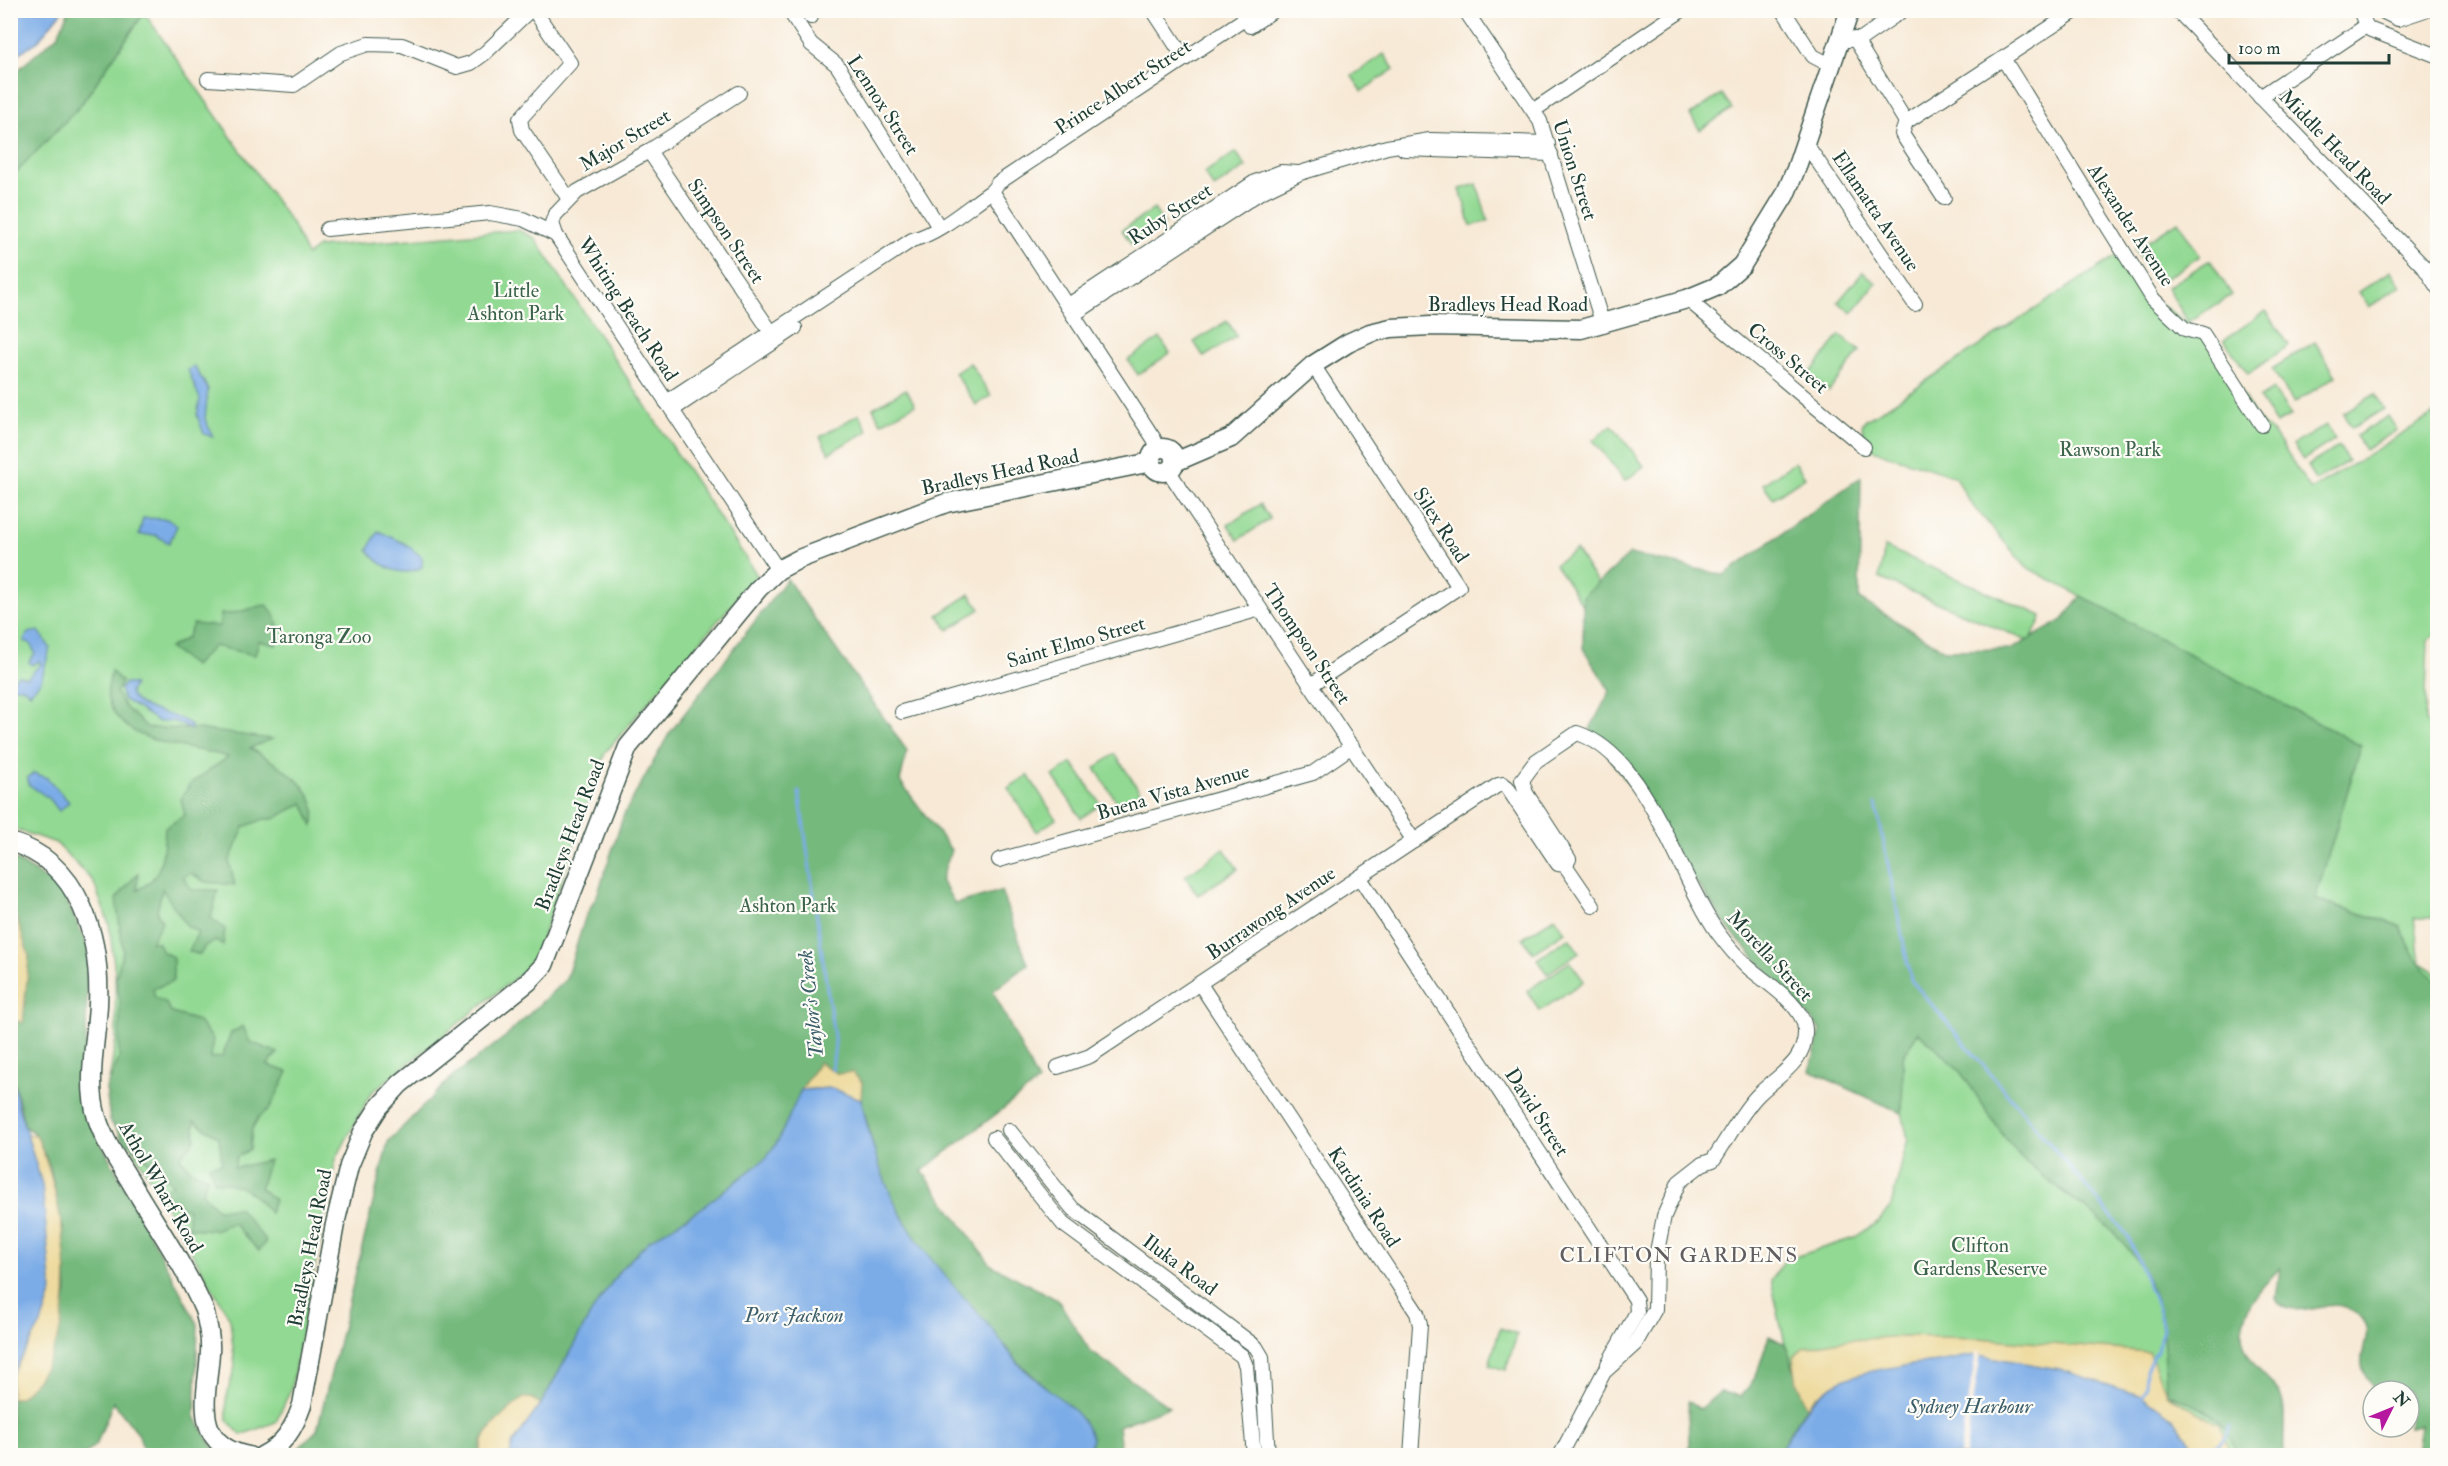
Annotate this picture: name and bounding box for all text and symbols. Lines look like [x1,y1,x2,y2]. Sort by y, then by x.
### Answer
scale bar [2229,27,2390,65]
street label: Prince Albert Street [1050,33,1196,140]
text: 100 m [2238,37,2281,60]
street label: Lennox Street [841,50,925,160]
street label: Middle Head Road [2274,84,2396,210]
street label: Major Street [575,103,675,177]
street label: Union Street [1547,117,1603,224]
street label: Ellamatta Avenue [1827,146,1925,276]
street label: Alexander Avenue [2082,158,2180,291]
street label: Simpson Street [681,174,771,289]
street label: Ruby Street [1123,177,1217,250]
street label: Whiting Beach Road [572,231,684,386]
park label: Little Ashton Park [467,278,565,326]
street label: Bradleys Head Road [1428,292,1588,317]
street label: Cross Street [1743,317,1834,399]
park label: Rawson Park [2059,437,2161,462]
street label: Bradleys Head Road [919,443,1081,501]
street label: Silex Road [1407,483,1475,567]
street label: Thompson Street [1257,579,1357,710]
street label: Saint Elmo Street [1004,610,1148,674]
park label: Taronga Zoo [267,624,371,649]
street label: Bradleys Head Road [530,756,610,914]
street label: Buena Vista Avenue [1094,758,1252,826]
street label: Burrawong Avenue [1202,861,1340,965]
park label: Ashton Park [739,893,837,918]
street label: Morella Street [1722,905,1819,1007]
water label: Taylor's Creek [792,949,830,1059]
street label: David Street [1499,1063,1575,1161]
street label: Athol Wharf Road [113,1116,209,1257]
street label: Kardinia Road [1322,1142,1406,1252]
street label: Bradleys Head Road [282,1167,338,1329]
street label: Iluka Road [1138,1229,1222,1301]
park label: Clifton Gardens Reserve [1913,1233,2047,1281]
district label: CLIFTON GARDENS [1559,1242,1799,1269]
water label: Port Jackson [743,1302,844,1329]
north arrow [2361,1379,2421,1439]
text: N [2388,1387,2414,1412]
water label: Sydney Harbour [1907,1393,2034,1420]

